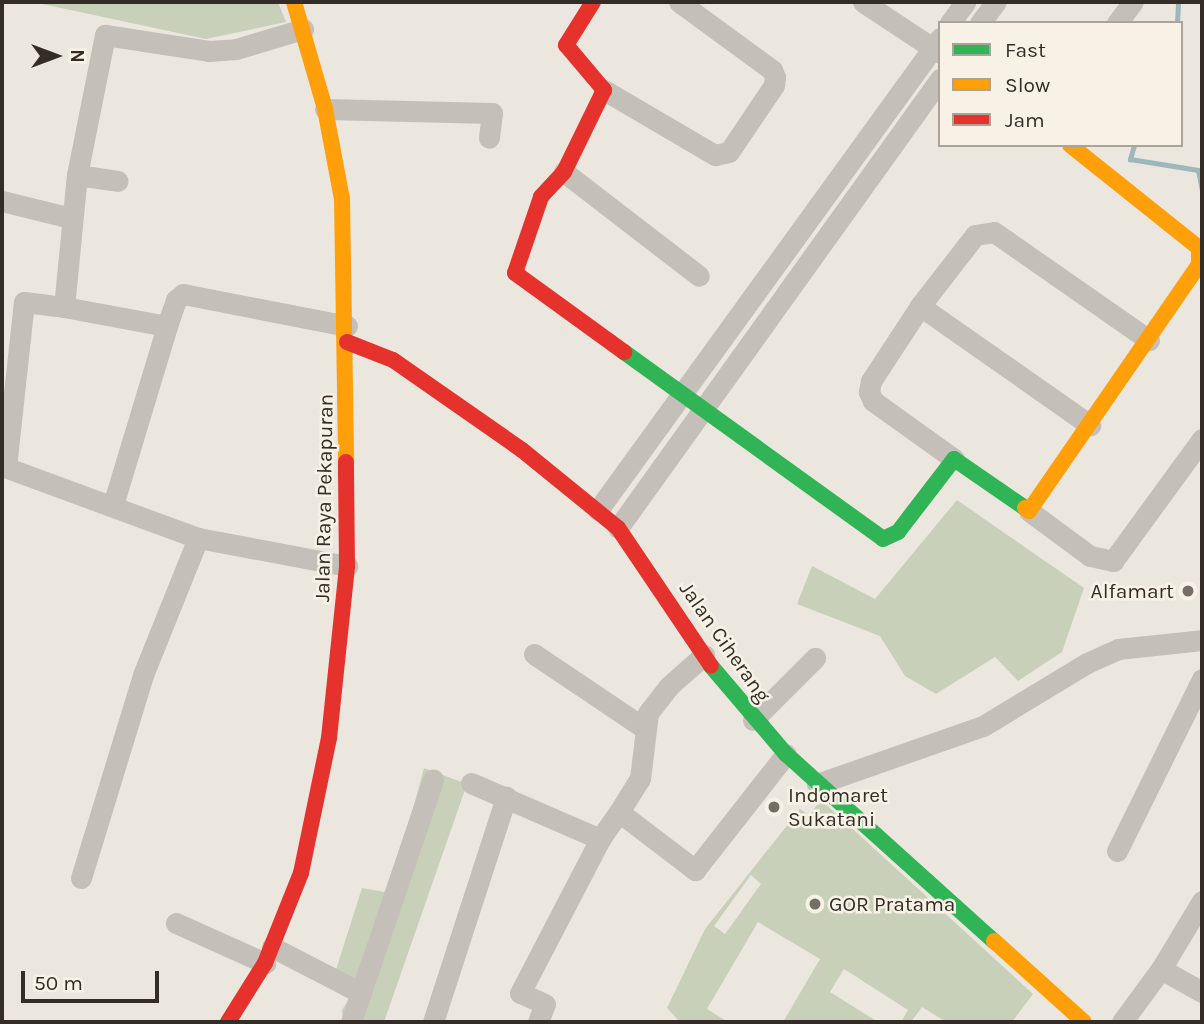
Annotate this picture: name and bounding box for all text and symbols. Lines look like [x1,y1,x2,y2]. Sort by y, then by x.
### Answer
north arrow [21,21,91,91]
legend [938,21,1183,147]
text: Fast [1005,38,1046,62]
text: N [66,49,88,63]
text: Slow [1005,73,1050,97]
text: Jam [1005,108,1045,132]
street label: Jalan Raya Pekapuran [310,394,338,602]
street label: Jalan Ciherang [674,577,776,707]
place label: Alfamart [1091,578,1174,604]
marker: Alfamart [1180,583,1196,599]
place label: Indomaret Sukatani [788,782,888,832]
marker: Indomaret Sukatani [766,799,782,815]
place label: GOR Pratama [829,891,955,917]
marker: GOR Pratama [807,896,823,912]
scale bar [24,958,163,1002]
text: 50 m [34,971,83,995]

